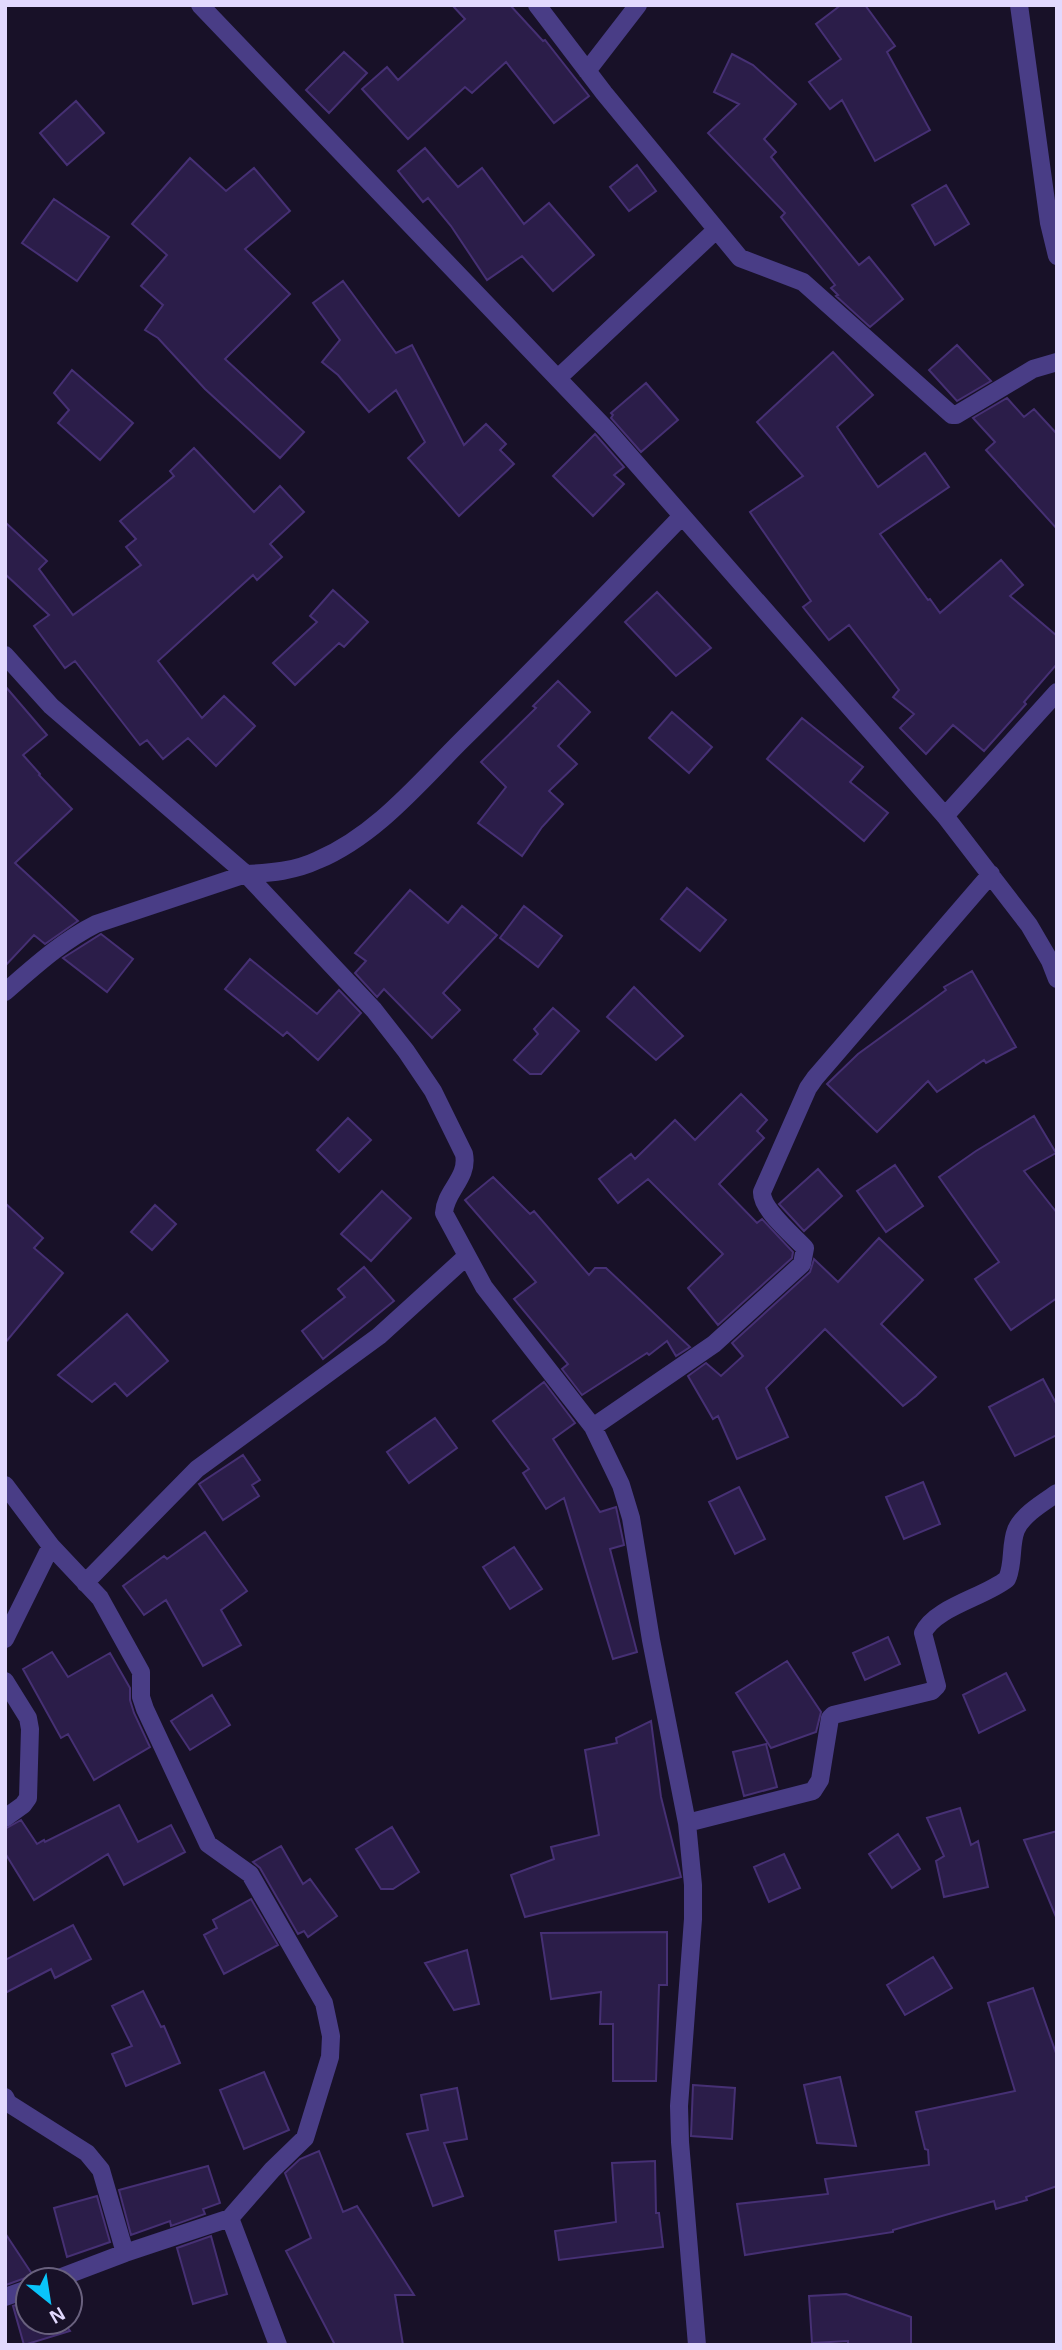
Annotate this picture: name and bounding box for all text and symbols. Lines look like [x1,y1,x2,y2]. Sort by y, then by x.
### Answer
north arrow [14,2266,84,2336]
text: N [46,2303,68,2328]

